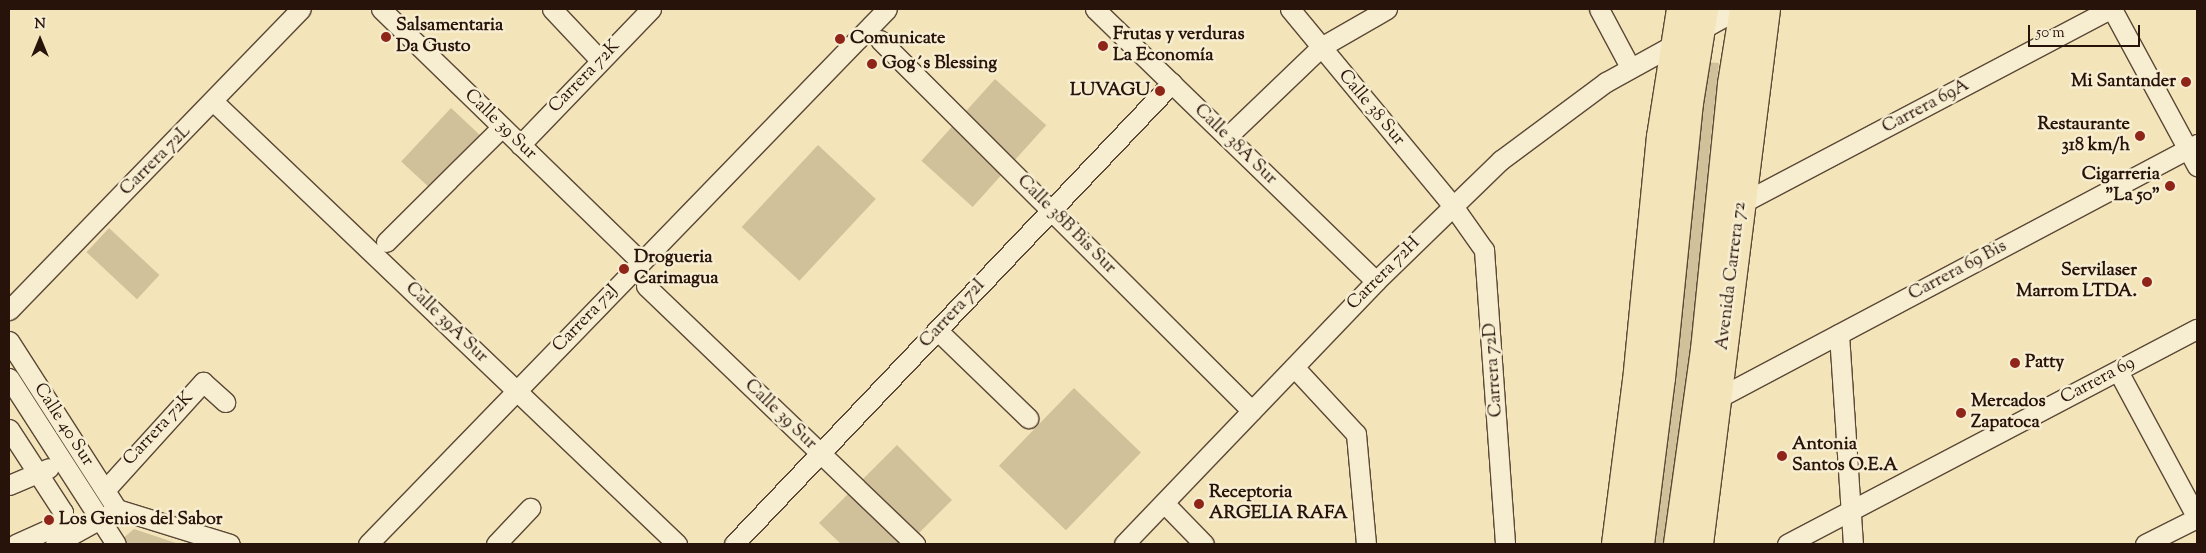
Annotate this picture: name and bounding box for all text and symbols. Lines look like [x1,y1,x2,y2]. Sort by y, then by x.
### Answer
north arrow [15,15,65,65]
text: N [34,15,46,35]
scale bar [2031,15,2144,47]
place label: Salsamentaria Da Gusto [396,16,503,58]
text: 50 m [2036,23,2065,44]
place label: Frutas y verduras La Economía [1113,25,1244,68]
place label: Comunicate [850,28,945,50]
marker: Salsamentaria Da Gusto [380,31,392,43]
marker: Comunicate [834,33,846,45]
street label: Carrera 72K [545,36,625,118]
marker: Frutas y verduras La Economía [1097,40,1109,52]
place label: Gog´s Blessing [882,53,997,75]
marker: Gog´s Blessing [866,58,878,70]
street label: Calle 38 Sur [1333,66,1409,150]
place label: Mi Santander [2071,71,2176,93]
street label: Carrera 69A [1879,75,1973,139]
marker: Mi Santander [2180,76,2192,88]
place label: LUVAGU [1070,80,1150,102]
street label: Calle 39 Sur [459,85,541,165]
marker: LUVAGU [1154,85,1166,97]
street label: Calle 38A Sur [1189,100,1281,190]
place label: Restaurante 318 km/h [2038,115,2130,158]
street label: Carrera 72L [116,121,196,201]
marker: Restaurante 318 km/h [2134,130,2146,142]
place label: Cigarreria "La 50" [2082,165,2160,208]
street label: Calle 38B Bis Sur [1012,171,1120,279]
marker: Cigarreria "La 50" [2164,180,2176,192]
street label: Avenida Carrera 72 [1712,201,1752,351]
street label: Carrera 72H [1343,233,1425,315]
street label: Carrera 69 Bis [1905,236,2011,306]
place label: Drogueria Carimagua [634,248,719,290]
place label: Servilaser Marrom LTDA. [2016,261,2137,304]
marker: Drogueria Carimagua [618,263,630,275]
street label: Carrera 72I [916,275,990,353]
marker: Servilaser Marrom LTDA. [2141,276,2153,288]
street label: Calle 39A Sur [400,278,492,368]
street label: Carrera 72J [549,281,623,357]
street label: Carrera 72D [1480,322,1508,418]
place label: Patty [2025,352,2064,374]
street label: Carrera 69 [2057,353,2139,409]
marker: Patty [2009,357,2021,369]
street label: Calle 39 Sur [739,375,821,455]
street label: Calle 40 Sur [28,379,98,471]
street label: Carrera 72K [119,387,199,471]
place label: Mercados Zapatoca [1971,392,2046,434]
marker: Mercados Zapatoca [1955,407,1967,419]
place label: Antonia Santos O.E.A [1792,435,1898,478]
marker: Antonia Santos O.E.A [1776,450,1788,462]
place label: Receptoria ARGELIA RAFA [1209,483,1348,526]
marker: Receptoria ARGELIA RAFA [1193,498,1205,510]
place label: Los Genios del Sabor [59,509,223,531]
marker: Los Genios del Sabor [43,514,55,526]

